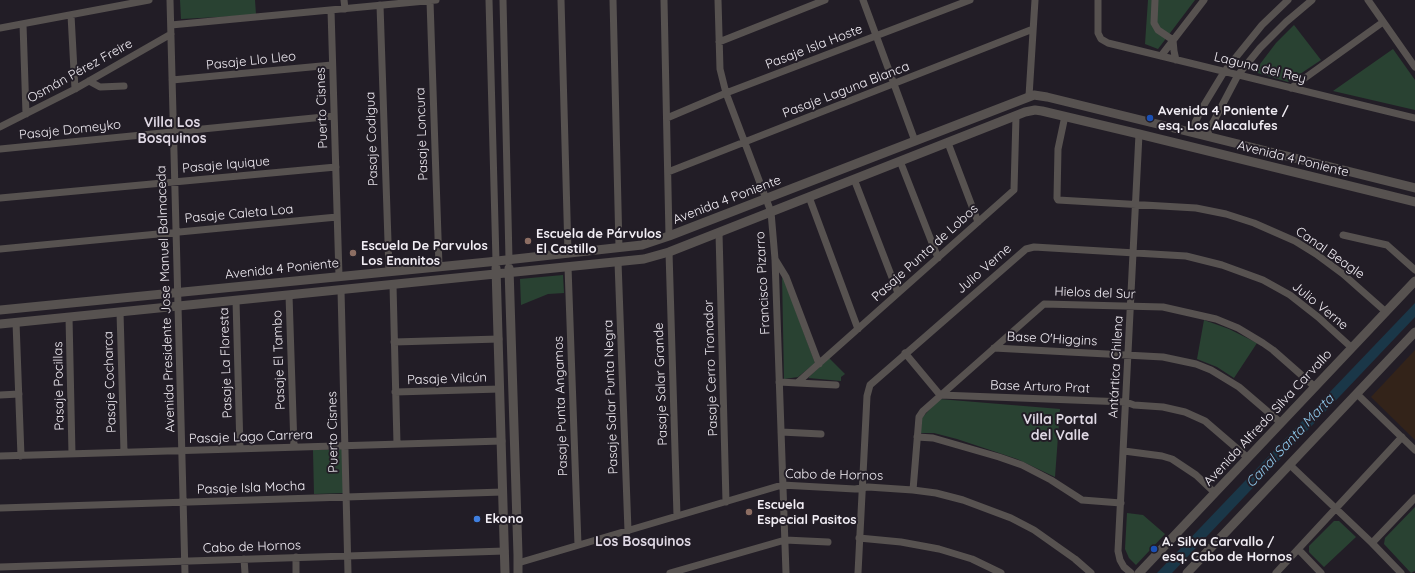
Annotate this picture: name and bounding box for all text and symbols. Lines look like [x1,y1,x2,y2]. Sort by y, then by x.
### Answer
street label: Pasaje Isla Hoste [763,21,865,73]
street label: Osmán Pérez Freire [25,36,135,106]
street label: Pasaje Llo Lleo [205,49,297,73]
street label: Laguna del Rey [1212,49,1308,87]
street label: Pasaje Laguna Blanca [780,59,912,121]
street label: Puerto Cisnes [313,67,331,149]
street label: Pasaje Loncura [413,87,431,181]
street label: Pasaje Codigua [363,92,381,186]
place label: Avenida 4 Poniente / esq. Los Alacalufes [1158,103,1289,134]
marker: Avenida 4 Poniente / esq. Los Alacalufes [1145,113,1155,123]
district label: Villa Los Bosquinos [138,115,206,148]
street label: Pasaje Domeyko [18,117,122,143]
street label: Avenida 4 Poniente [1236,138,1350,180]
street label: Pasaje Iquique [182,153,270,177]
street label: Avenida Presidente Jose Manuel Balmaceda [154,165,178,433]
street label: Avenida 4 Poniente [671,172,783,228]
street label: Pasaje Caleta Loa [184,201,294,227]
street label: Pasaje Punta de Lobos [869,201,981,305]
street label: Canal Beagle [1293,224,1367,282]
place label: Escuela de Párvulos El Castillo [536,226,661,257]
street label: Francisco Pizarro [753,231,773,335]
marker: Escuela de Párvulos El Castillo [523,236,533,246]
place label: Escuela De Parvulos Los Enanitos [361,238,488,269]
street label: Julio Verne [953,241,1015,297]
marker: Escuela De Parvulos Los Enanitos [348,248,358,258]
street label: Avenida 4 Poniente [224,255,340,283]
street label: Julio Verne [1289,279,1351,333]
street label: Hielos del Sur [1054,284,1136,302]
street label: Pasaje Cerro Tronador [701,299,721,437]
street label: Pasaje La Floresta [216,307,236,419]
street label: Pasaje El Tambo [269,310,289,410]
street label: Antártica Chilena [1106,315,1126,419]
street label: Pasaje Salar Punta Negra [601,319,621,475]
street label: Pasaje Salar Grande [651,322,671,446]
street label: Base O'Higgins [1006,329,1098,349]
street label: Pasaje Cocharca [100,331,120,433]
street label: Pasaje Punta Angamos [551,336,571,476]
street label: Pasaje Pocillas [50,341,68,431]
street label: Avenida Alfredo Silva Carvallo [1201,347,1335,489]
street label: Pasaje Vilcún [407,370,487,388]
street label: Base Arturo Prat [990,377,1090,397]
street label: Puerto Cisnes [324,391,342,473]
water label: Canal Santa Marta [1242,391,1338,491]
district label: Villa Portal del Valle [1023,412,1097,444]
street label: Pasaje Lago Carrera [189,427,313,447]
street label: Cabo de Hornos [785,466,883,484]
street label: Pasaje Isla Mocha [197,478,305,498]
place label: Escuela Especial Pasitos [757,497,857,528]
marker: Escuela Especial Pasitos [744,507,754,517]
place label: Ekono [485,511,524,527]
marker: Ekono [472,514,482,524]
district label: Los Bosquinos [595,534,691,550]
place label: A. Silva Carvallo / esq. Cabo de Hornos [1162,534,1292,565]
street label: Cabo de Hornos [203,537,301,557]
marker: A. Silva Carvallo / esq. Cabo de Hornos [1149,544,1159,554]

